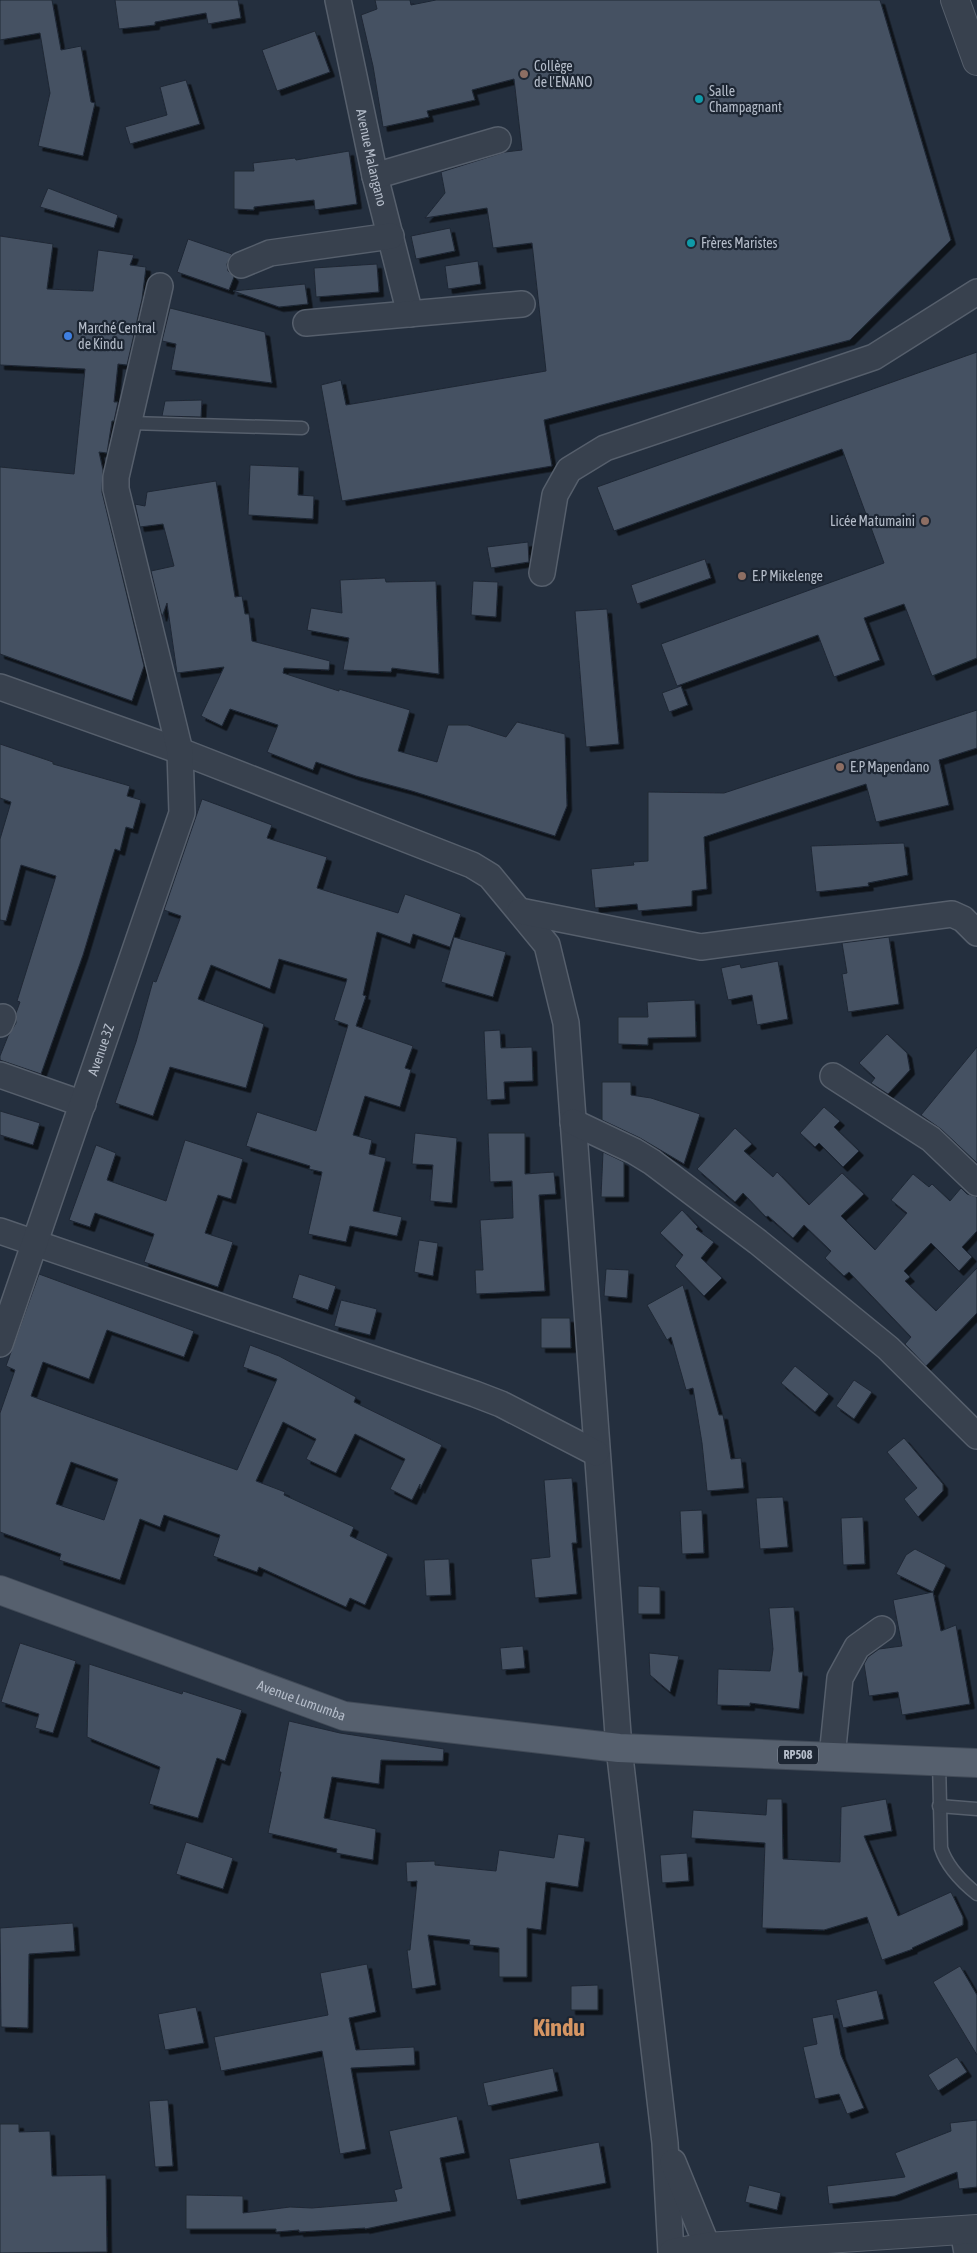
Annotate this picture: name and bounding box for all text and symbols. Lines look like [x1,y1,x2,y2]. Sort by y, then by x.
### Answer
place label: Collège de l'ENANO [534,58,592,90]
marker: Collège de l'ENANO [518,68,530,80]
place label: Salle Champagnant [709,83,782,115]
marker: Salle Champagnant [693,93,705,105]
street label: Avenue Malangano [353,107,390,208]
place label: Frères Maristes [701,235,778,251]
marker: Frères Maristes [685,237,697,249]
place label: Marché Central de Kindu [78,320,156,352]
marker: Marché Central de Kindu [62,330,74,342]
place label: Licée Matumaini [830,513,915,529]
marker: Licée Matumaini [919,515,931,527]
place label: E.P Mikelenge [752,568,823,584]
marker: E.P Mikelenge [736,570,748,582]
place label: E.P Mapendano [850,759,929,775]
marker: E.P Mapendano [834,761,846,773]
street label: Avenue 3Z [85,1022,117,1078]
street label: Avenue Lumumba [255,1677,348,1724]
road number: RP508 [778,1746,818,1764]
district label: Kindu [533,2014,585,2041]

